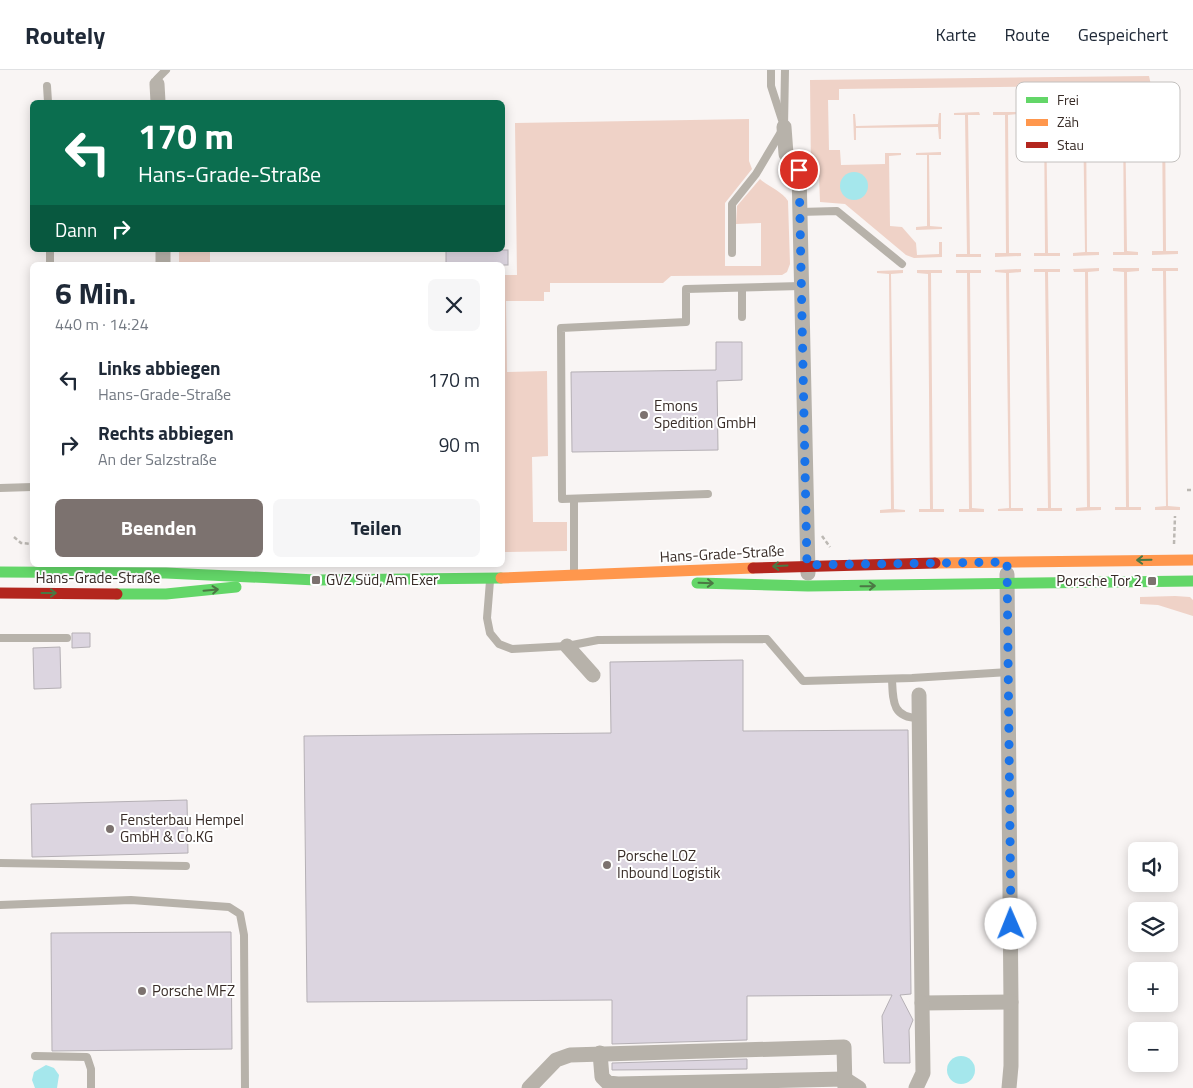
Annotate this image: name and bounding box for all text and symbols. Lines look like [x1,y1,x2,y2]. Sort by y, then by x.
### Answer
text: Routely [25,17,105,53]
text: Karte [935,21,976,48]
text: Route [1004,21,1050,48]
text: Gespeichert [1078,21,1168,48]
legend [1016,82,1180,162]
text: Frei [1057,89,1079,110]
text: 170 m [138,109,234,163]
text: Zäh [1057,111,1079,132]
icon: left [55,120,120,185]
text: Stau [1057,134,1084,155]
pin [778,149,820,191]
icon: arrive [785,156,813,184]
text: Hans-Grade-Straße [138,157,321,191]
text: Dann [55,215,97,244]
icon: right [107,215,135,243]
text: 6 Min. [55,270,136,316]
button: close [428,279,480,331]
text: 440 m · 14:24 [55,312,149,336]
text: Links abbiegen [98,353,221,382]
text: 170 m [428,365,480,394]
icon: left [55,366,83,394]
text: Hans-Grade-Straße [98,382,231,406]
place label: Emons Spedition GmbH [654,394,756,434]
marker: Emons Spedition GmbH [638,409,650,421]
text: Rechts abbiegen [98,418,234,447]
text: 90 m [439,430,480,459]
icon: right [55,431,83,459]
text: An der Salzstraße [98,447,217,471]
button: Beenden [55,499,263,557]
button: Teilen [273,499,480,557]
street label: Hans-Grade-Straße [659,539,785,568]
one-way arrow [1137,556,1153,565]
one-way arrow [772,561,788,571]
street label: Hans-Grade-Straße [36,566,160,589]
place label: GVZ Süd, Am Exer [326,568,438,591]
place label: Porsche Tor 2 [1056,569,1142,592]
marker: GVZ Süd, Am Exer [310,574,322,586]
marker: Porsche Tor 2 [1146,575,1158,587]
one-way arrow [697,578,713,588]
one-way arrow [860,581,876,590]
one-way arrow [203,585,219,595]
one-way arrow [40,588,56,598]
place label: Fensterbau Hempel GmbH & Co.KG [120,808,244,848]
marker: Fensterbau Hempel GmbH & Co.KG [104,823,116,835]
map controls [1128,842,1178,1072]
button: sound [1128,842,1178,892]
place label: Porsche LOZ Inbound Logistik [617,844,721,884]
marker: Porsche LOZ Inbound Logistik [601,859,613,871]
position arrow [984,897,1036,949]
button: layers [1128,902,1178,952]
button: + [1128,962,1178,1012]
place label: Porsche MFZ [152,979,235,1002]
marker: Porsche MFZ [136,985,148,997]
button: − [1128,1022,1178,1072]

